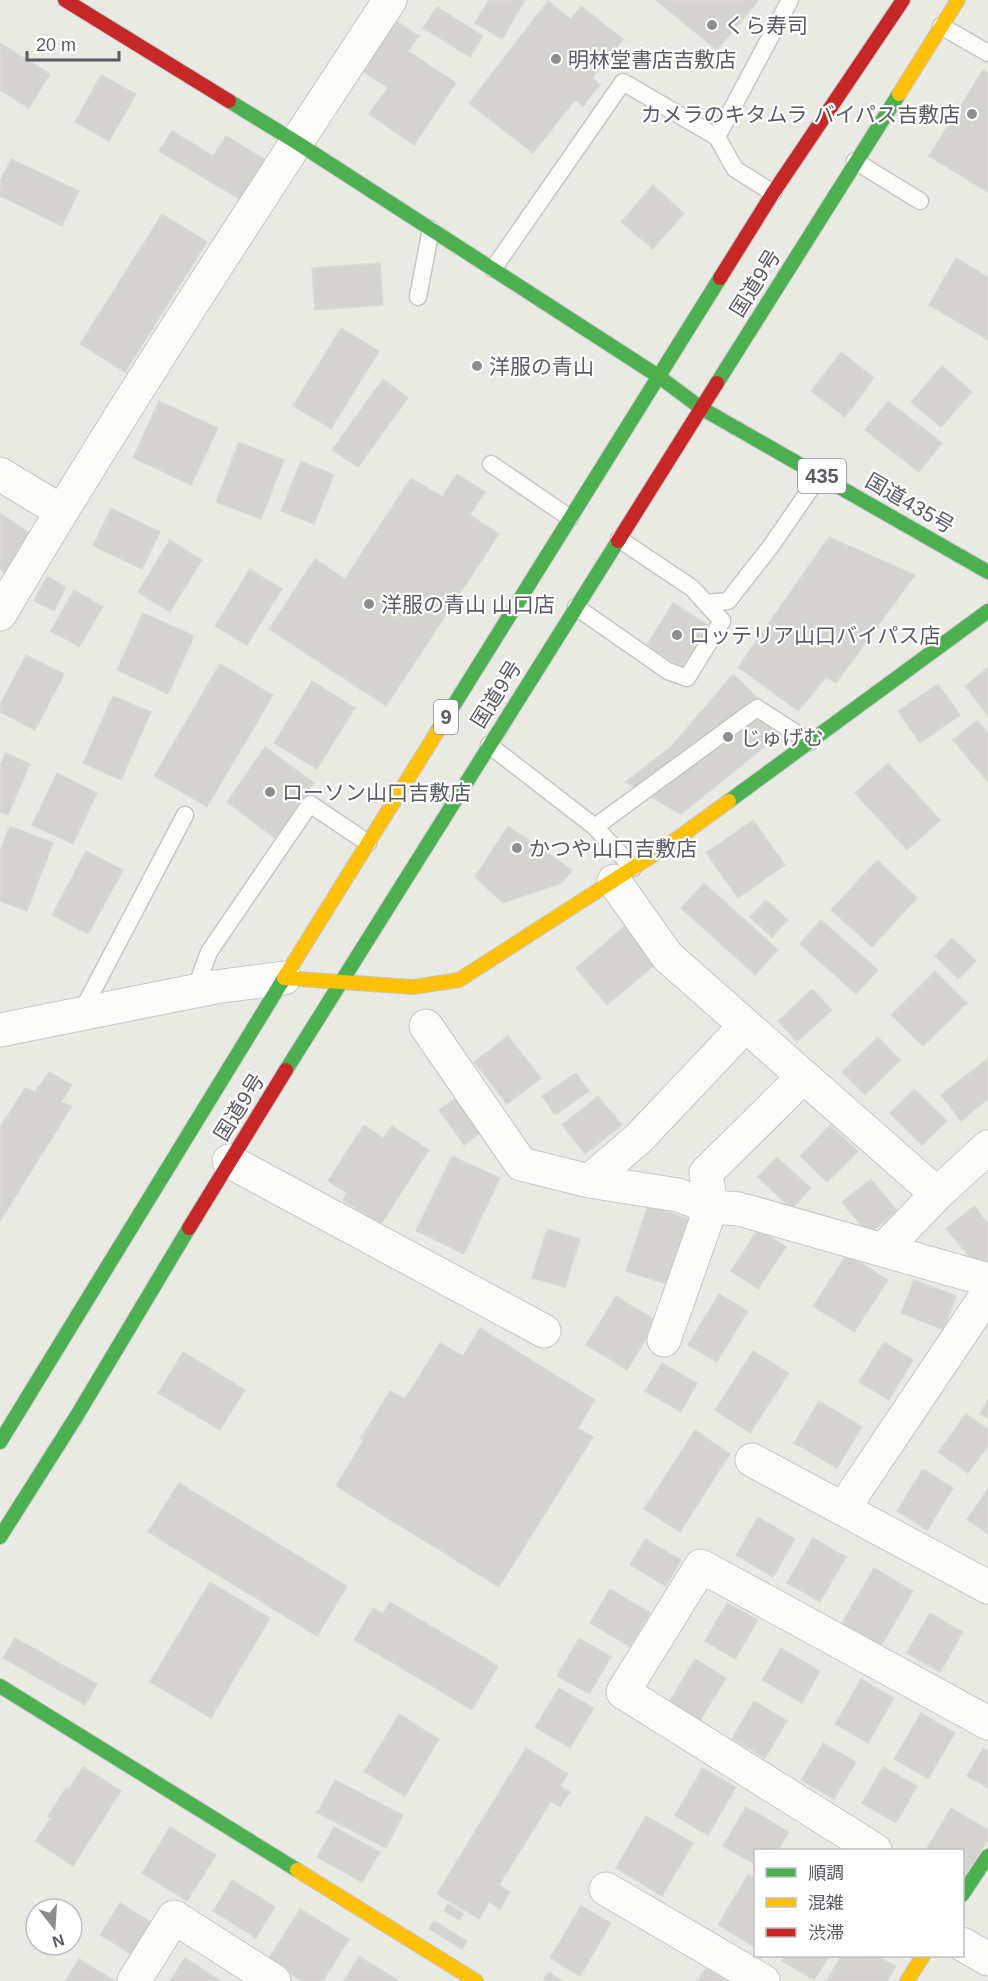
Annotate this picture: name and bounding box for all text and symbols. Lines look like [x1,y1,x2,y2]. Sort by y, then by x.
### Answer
place label: くら寿司 [724,14,808,37]
marker: くら寿司 [705,18,719,32]
scale bar [27,24,118,62]
text: 20 m [36,35,76,55]
place label: 明林堂書店吉敷店 [568,48,736,71]
marker: 明林堂書店吉敷店 [549,52,563,66]
place label: カメラのキタムラ バイパス吉敷店 [641,103,960,126]
marker: カメラのキタムラ バイパス吉敷店 [965,107,979,121]
street label: 国道9号 [725,245,785,321]
place label: 洋服の青山 [489,355,594,378]
marker: 洋服の青山 [470,359,484,373]
road number: 435 [798,459,846,493]
street label: 国道435号 [862,469,958,537]
place label: 洋服の青山 山口店 [381,593,555,616]
marker: 洋服の青山 山口店 [362,597,376,611]
place label: ロッテリア山口バイパス店 [689,624,941,647]
marker: ロッテリア山口バイパス店 [670,628,684,642]
street label: 国道9号 [466,656,526,732]
road number: 9 [434,700,458,734]
place label: じゅげむ [740,726,824,749]
marker: じゅげむ [721,730,735,744]
place label: ローソン山口吉敷店 [282,781,471,804]
marker: ローソン山口吉敷店 [263,785,277,799]
place label: かつや山口吉敷店 [529,837,697,860]
marker: かつや山口吉敷店 [510,841,524,855]
street label: 国道9号 [209,1069,269,1145]
legend [754,1849,964,1957]
text: 順調 [808,1863,844,1883]
text: 混雑 [808,1893,844,1913]
north arrow [24,1897,84,1957]
text: 渋滞 [808,1923,844,1943]
text: N [50,1931,66,1951]

